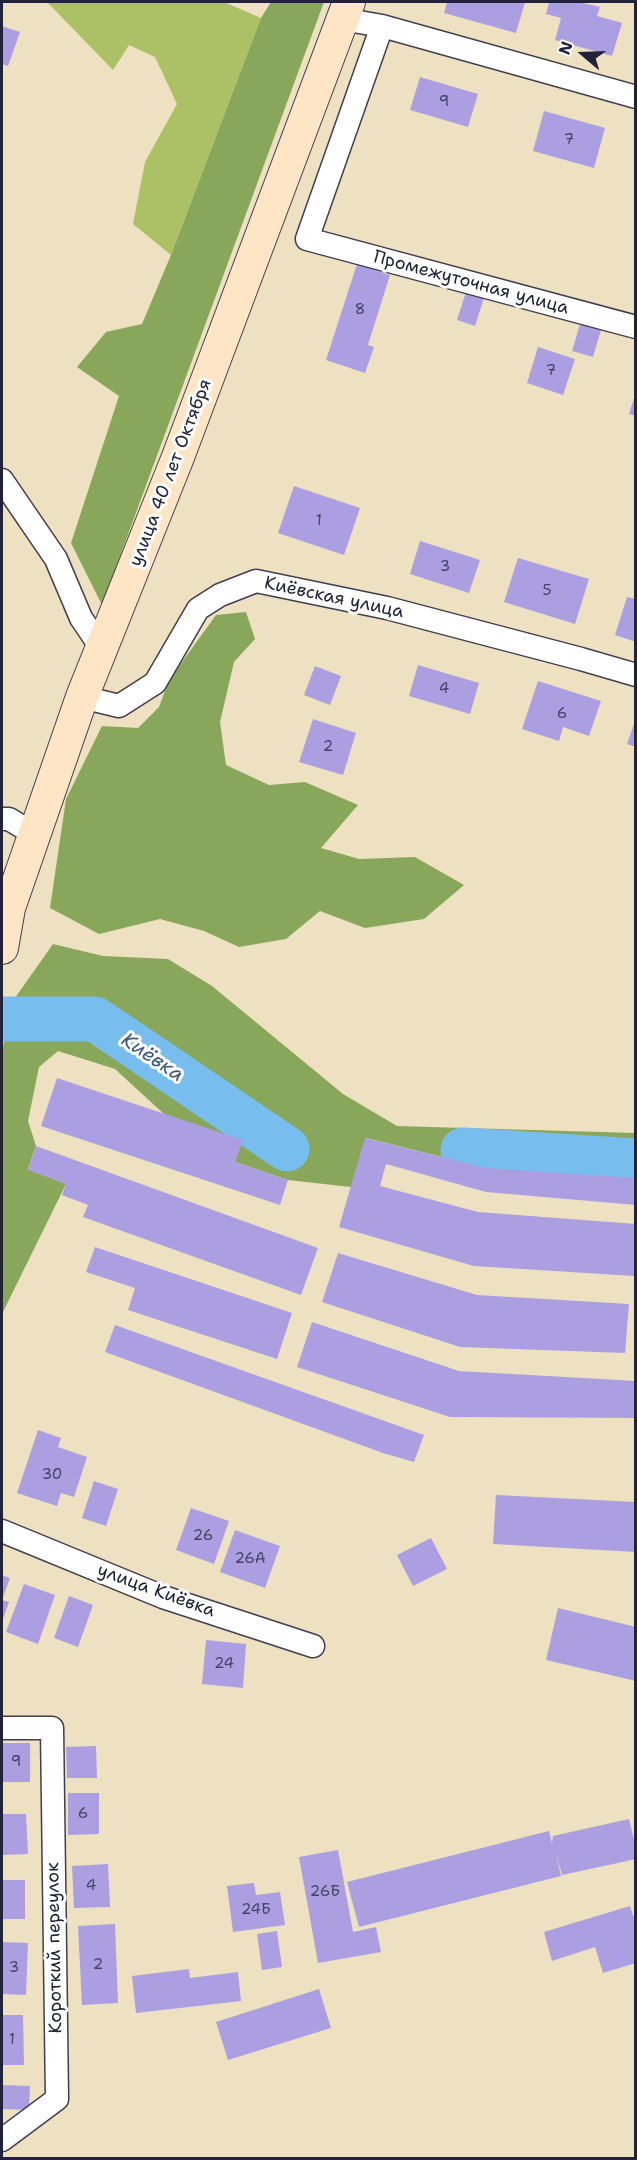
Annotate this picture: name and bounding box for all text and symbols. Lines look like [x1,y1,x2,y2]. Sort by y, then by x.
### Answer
north arrow [553,24,613,84]
text: N [554,39,578,57]
house number: 9 [439,93,449,111]
house number: 7 [564,131,574,149]
street label: Промежуточная улица [371,246,571,320]
house number: 8 [355,301,365,319]
house number: 7 [546,362,556,380]
street label: улица 40 лет Октября [125,376,217,570]
house number: 1 [316,512,322,530]
house number: 3 [440,558,450,576]
street label: Киёвская улица [262,573,406,623]
house number: 5 [542,582,552,600]
house number: 4 [439,680,449,698]
house number: 6 [557,705,567,723]
house number: 2 [323,738,333,756]
water label: Киёвка [116,1028,188,1088]
house number: 30 [42,1466,62,1484]
house number: 26 [193,1527,213,1545]
house number: 26А [234,1550,266,1568]
street label: улица Киёвка [94,1560,218,1622]
house number: 24 [214,1655,234,1673]
house number: 9 [11,1753,21,1771]
house number: 6 [78,1805,88,1823]
street label: Короткий переулок [43,1862,67,2034]
house number: 4 [86,1877,96,1895]
house number: 26Б [310,1883,340,1901]
house number: 24Б [241,1901,271,1919]
house number: 2 [93,1956,103,1974]
house number: 3 [9,1959,19,1977]
house number: 1 [9,2031,15,2049]

